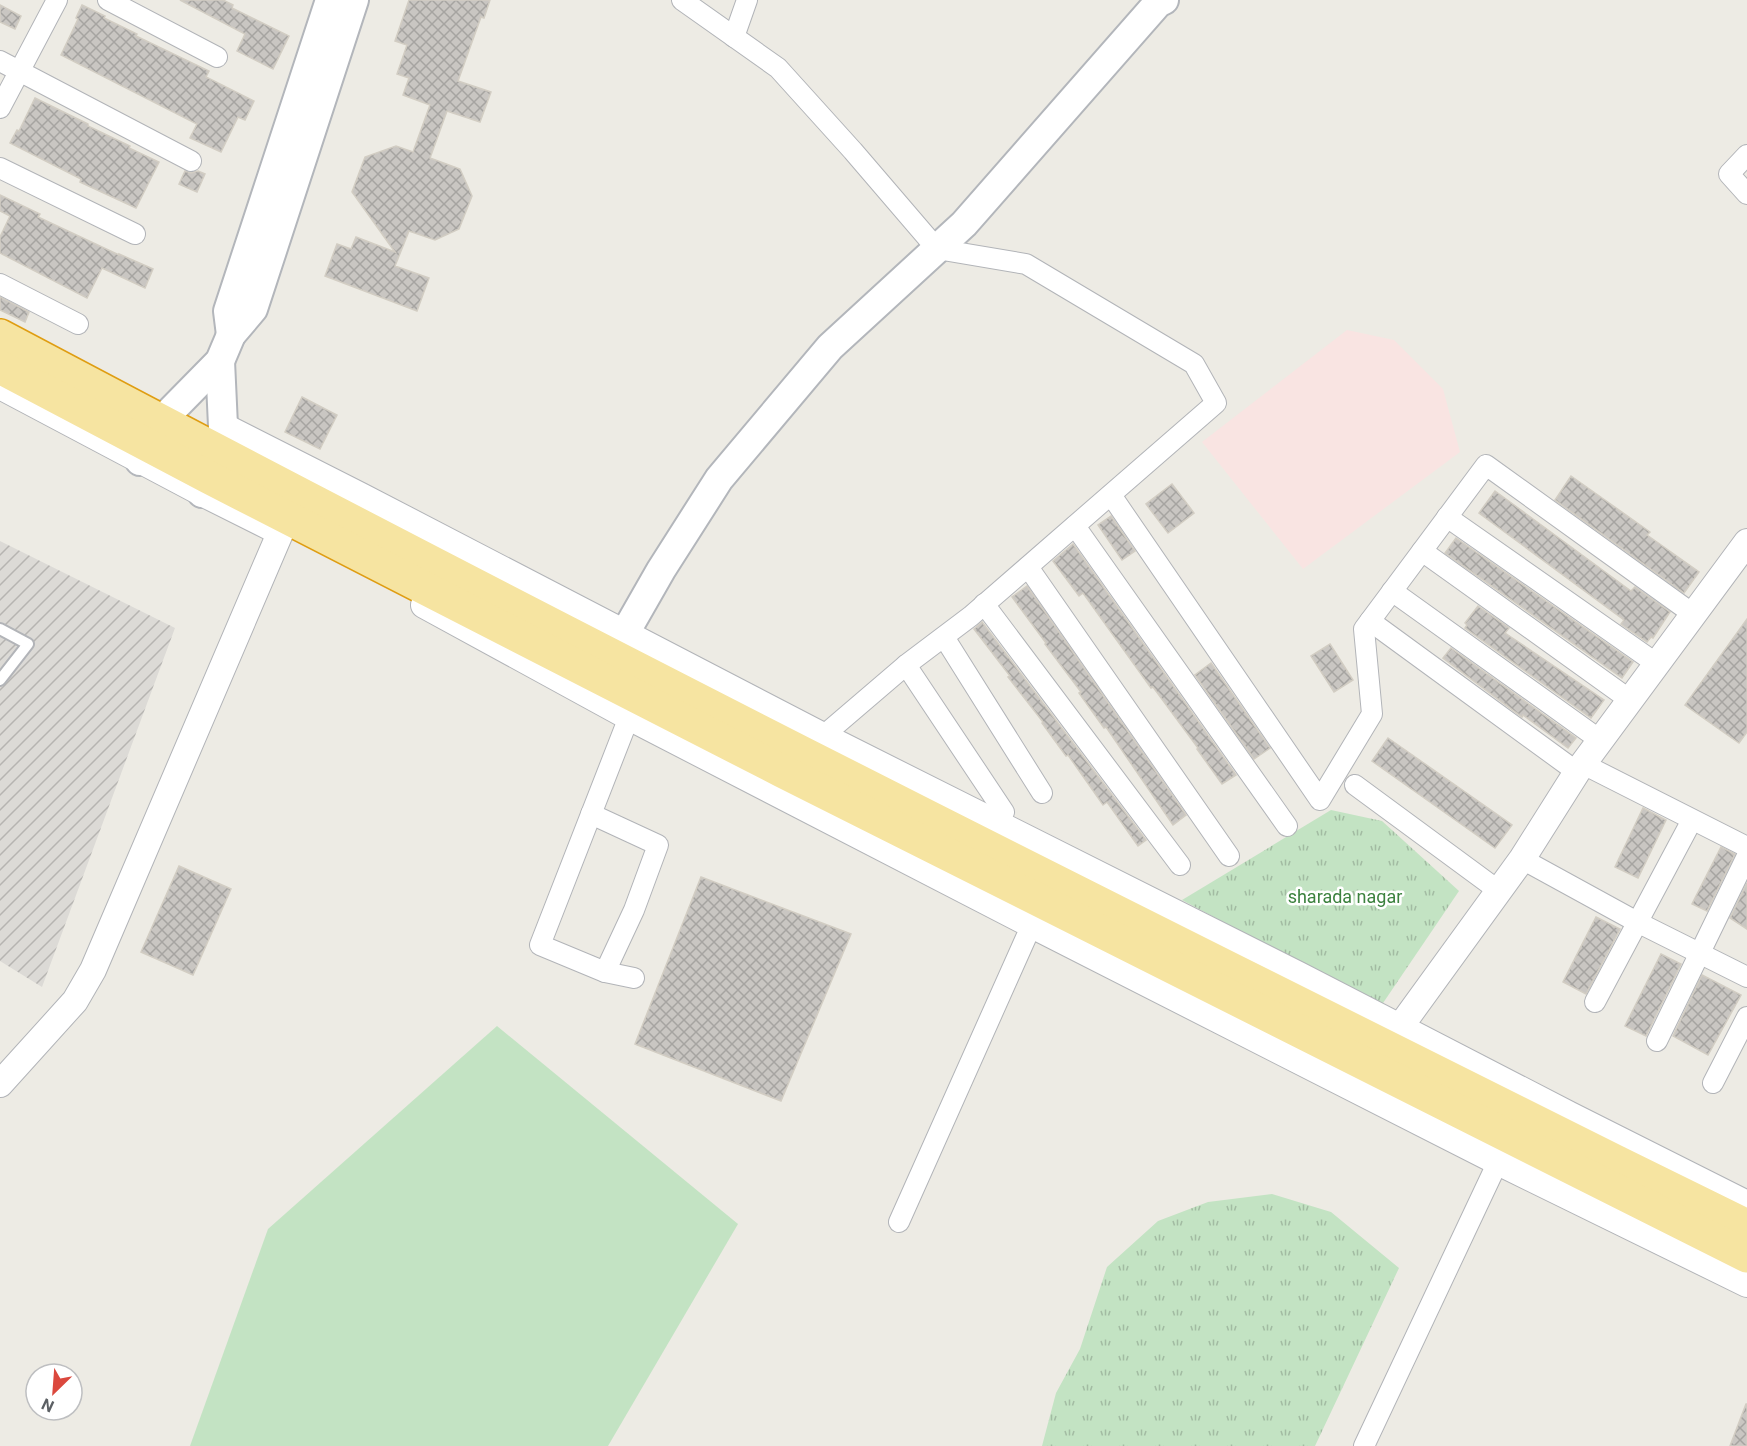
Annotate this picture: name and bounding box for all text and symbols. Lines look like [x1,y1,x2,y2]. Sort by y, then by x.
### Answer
park label: sharada nagar [1288,886,1402,907]
north arrow [24,1362,84,1422]
text: N [39,1394,57,1416]

